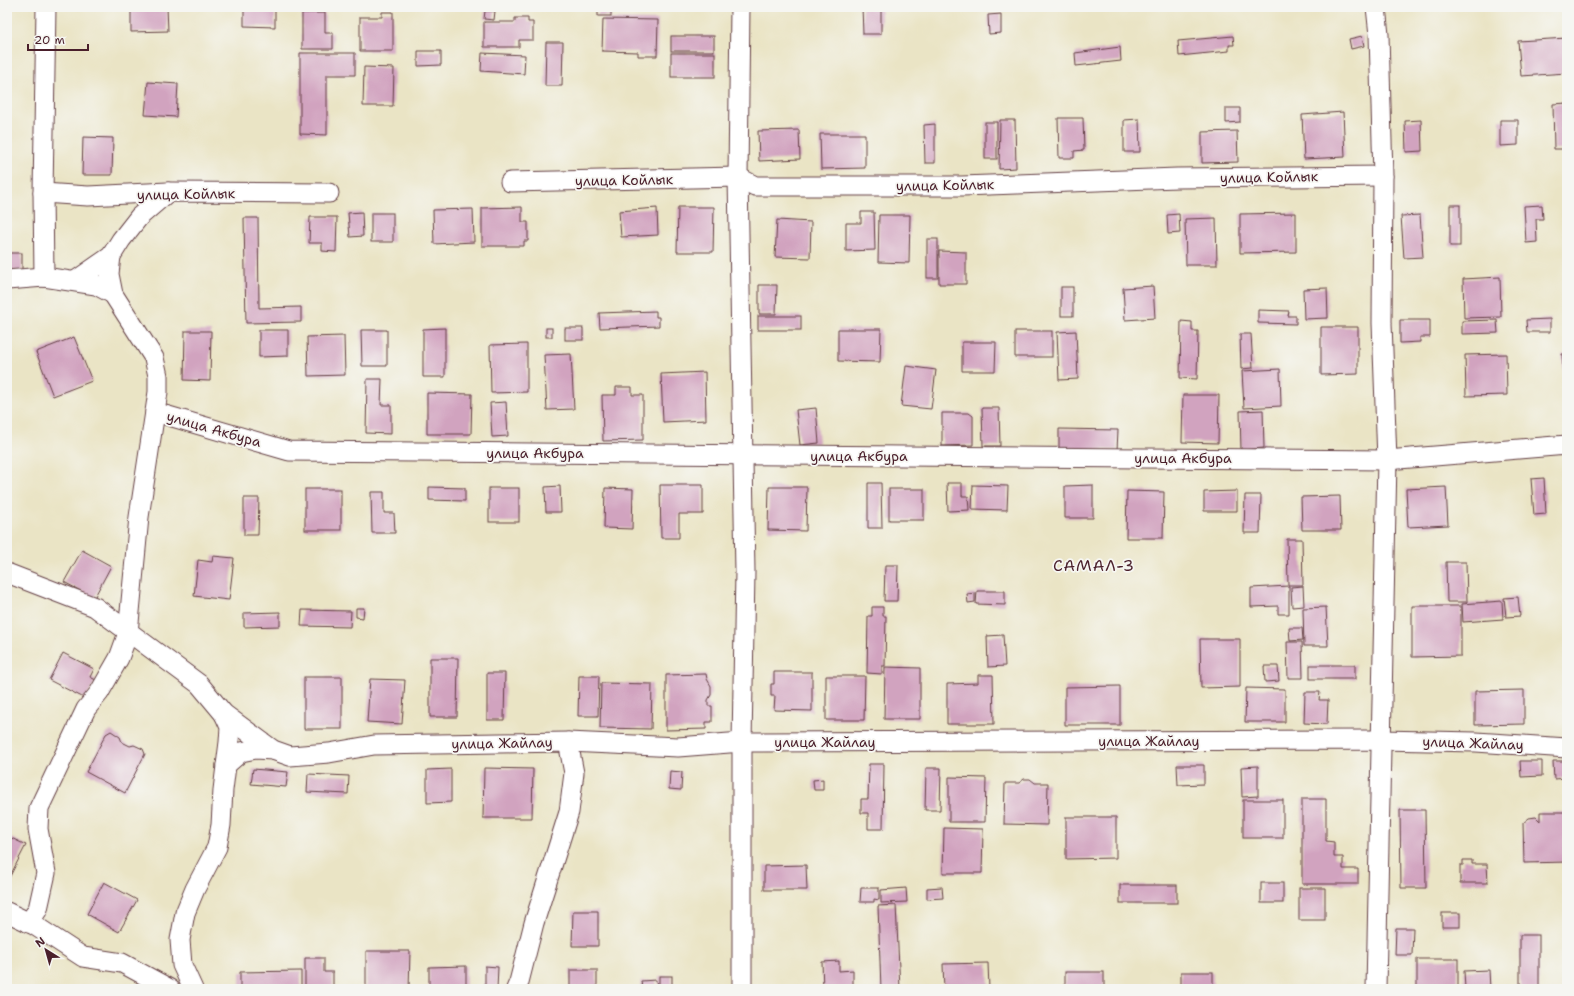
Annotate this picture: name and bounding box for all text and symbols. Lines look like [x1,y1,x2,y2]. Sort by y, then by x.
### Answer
scale bar [28,26,88,52]
text: 20 m [34,32,65,48]
street label: улица Койлык [1220,167,1319,187]
street label: улица Койлык [575,170,674,190]
street label: улица Койлык [896,175,995,195]
street label: улица Койлык [137,184,236,204]
street label: улица Акбура [165,407,264,451]
street label: улица Акбура [486,444,584,462]
street label: улица Акбура [810,447,908,465]
street label: улица Акбура [1134,449,1232,467]
district label: САМАЛ-3 [1053,555,1135,576]
street label: улица Жайлау [1098,732,1200,750]
street label: улица Жайлау [1422,732,1524,754]
street label: улица Жайлау [451,733,553,753]
street label: улица Жайлау [774,733,876,751]
north arrow [26,930,66,970]
text: N [32,934,49,951]

